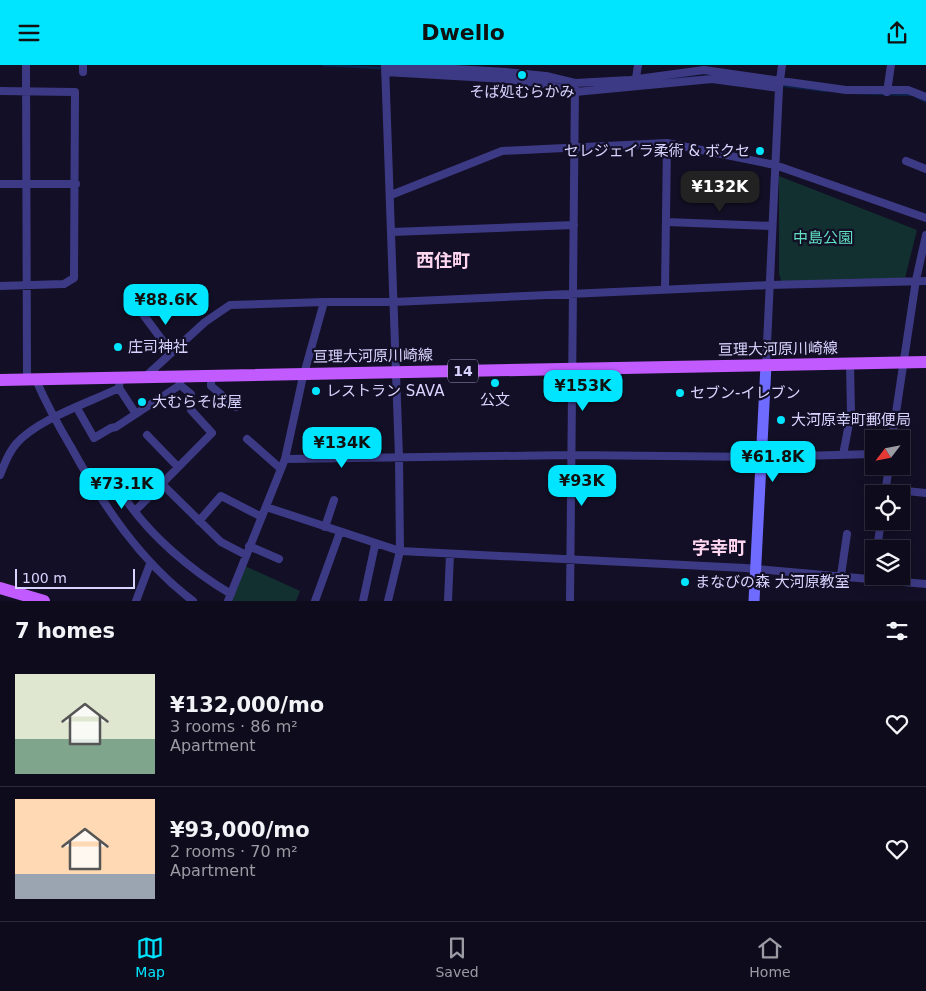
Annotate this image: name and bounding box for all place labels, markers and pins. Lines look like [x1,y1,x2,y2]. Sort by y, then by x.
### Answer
marker: そば処むらかみ [516,69,528,81]
place label: そば処むらかみ [469,83,575,101]
place label: セレジェイラ柔術 & ボクセ [564,142,750,160]
marker: セレジェイラ柔術 & ボクセ [754,145,766,157]
pin: ¥132K [685,171,755,213]
pin: ¥88.6K [125,283,207,326]
place label: 庄司神社 [128,338,188,356]
marker: 庄司神社 [112,341,124,353]
pin: ¥153K [548,369,618,412]
marker: 公文 [489,377,501,389]
place label: レストラン SAVA [326,382,445,400]
place label: セブン-イレブン [690,384,800,402]
marker: レストラン SAVA [310,385,322,397]
marker: セブン-イレブン [674,387,686,399]
place label: 公文 [480,391,510,409]
place label: 大むらそば屋 [152,393,242,411]
marker: 大むらそば屋 [136,396,148,408]
place label: 大河原幸町郵便局 [791,411,911,429]
marker: 大河原幸町郵便局 [775,414,787,426]
pin: ¥134K [307,427,377,469]
pin: ¥61.8K [732,441,814,483]
pin: ¥93K [552,465,612,507]
pin: ¥73.1K [81,467,163,510]
place label: まなびの森 大河原教室 [695,573,850,591]
marker: まなびの森 大河原教室 [679,576,691,588]

